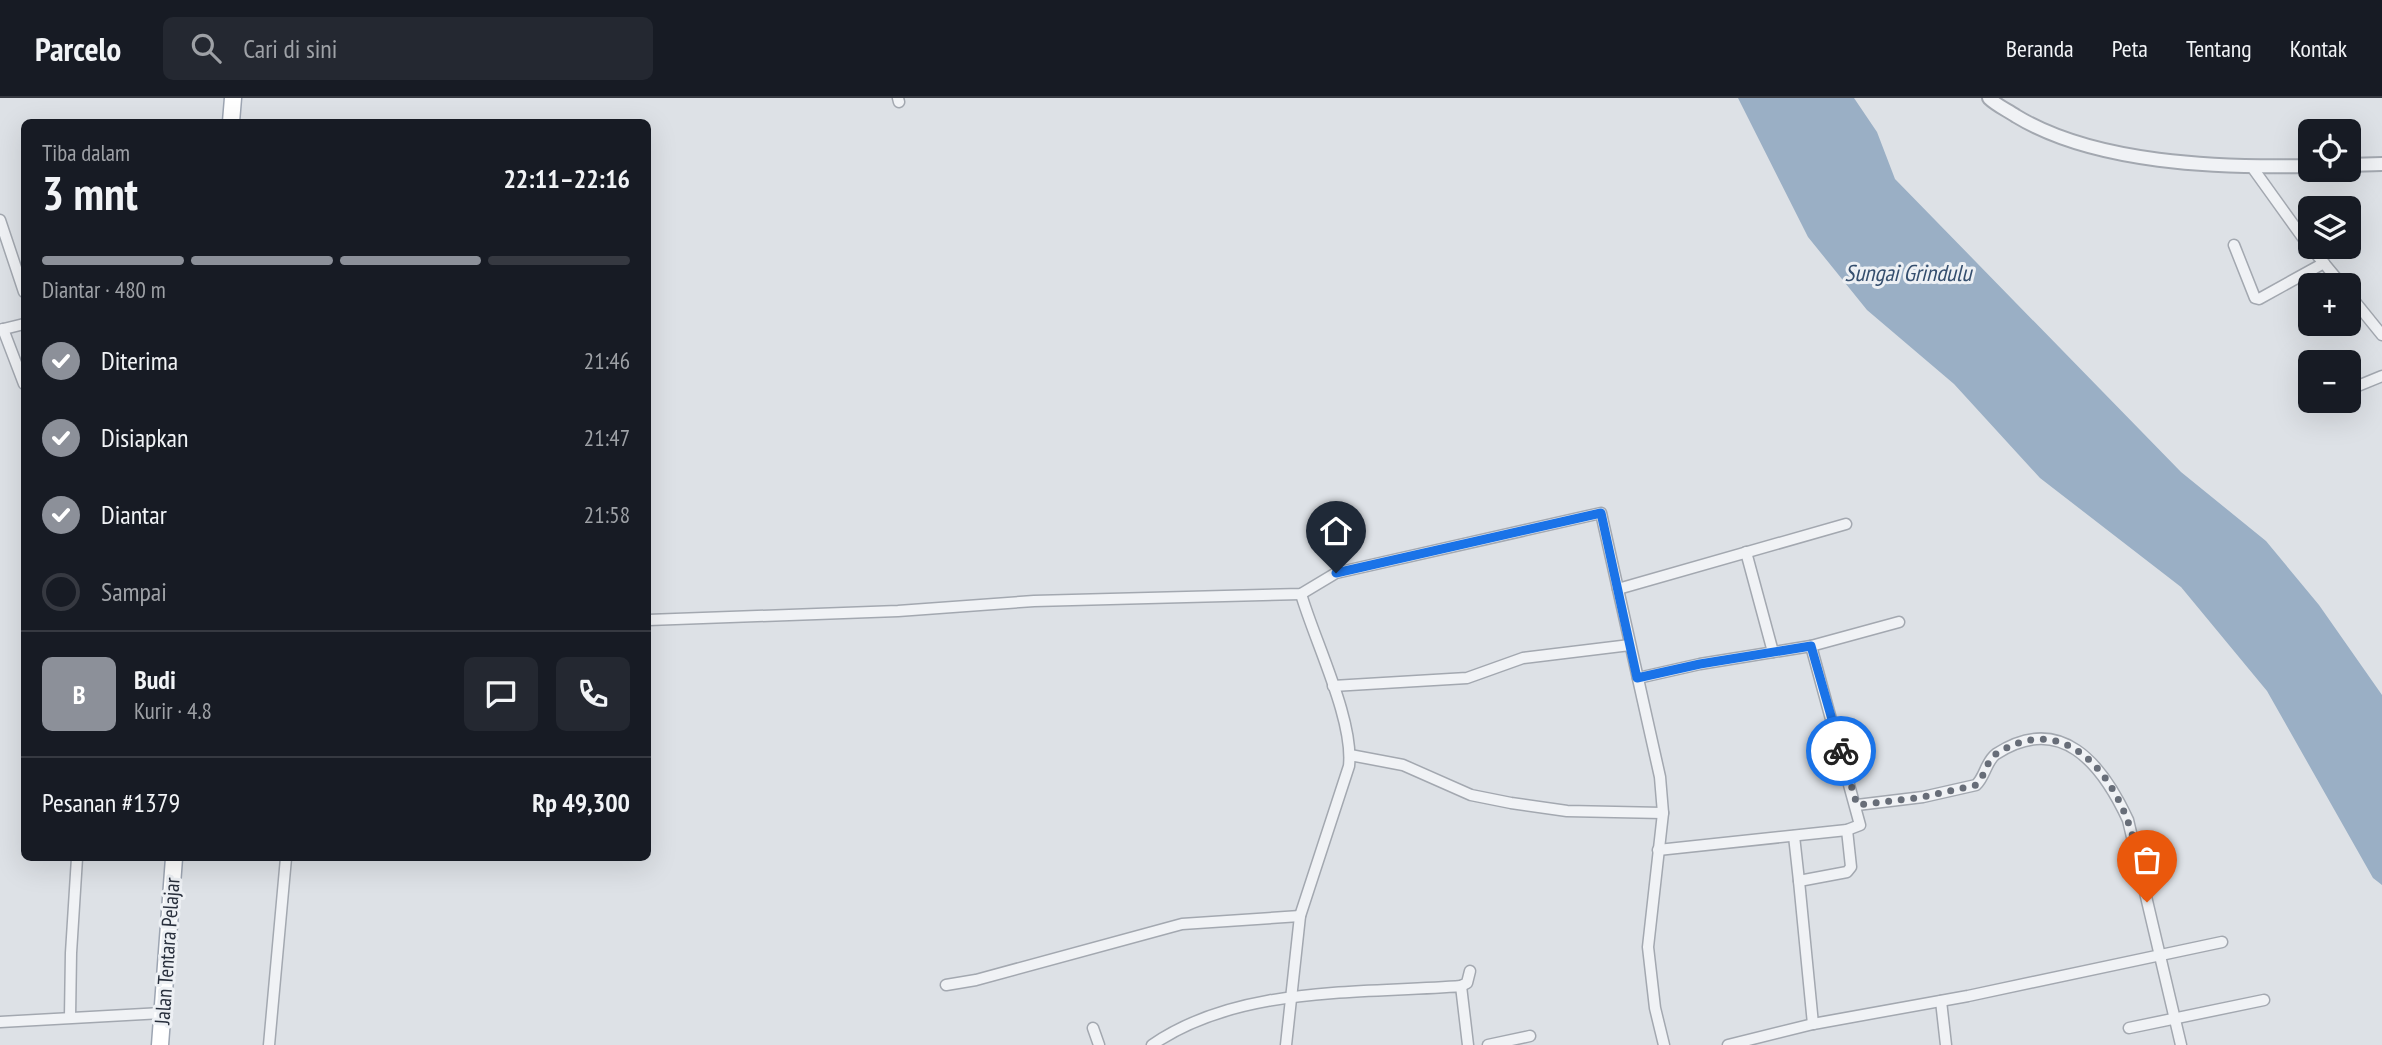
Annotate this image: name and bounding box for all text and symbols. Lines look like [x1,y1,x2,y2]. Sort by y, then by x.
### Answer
search box [163,17,653,80]
text: Parcelo [35,27,121,70]
icon: search [187,29,225,67]
text: Cari di sini [243,32,337,65]
text: Beranda [2006,33,2074,64]
text: Peta [2112,33,2148,64]
text: Tentang [2186,33,2252,64]
text: Kontak [2290,33,2347,64]
map controls [2298,119,2361,413]
button: locate [2298,119,2361,182]
text: Tiba dalam [42,138,130,167]
text: 22:11–22:16 [503,162,630,195]
text: 3 mnt [42,163,138,223]
button: layers [2298,196,2361,259]
water label: Sungai Grindulu [1845,258,1973,287]
button: + [2298,273,2361,336]
text: Diantar · 480 m [42,275,166,304]
icon: check [42,342,80,380]
text: Diterima [101,344,178,377]
text: 21:46 [584,346,630,375]
button: − [2298,350,2361,413]
icon: check [42,419,80,457]
text: Disiapkan [101,421,188,454]
text: 21:47 [584,423,630,452]
icon: check [42,496,80,534]
text: Diantar [101,498,167,531]
text: 21:58 [584,500,630,529]
pin [1306,501,1366,573]
icon: home [1317,512,1355,550]
text: Sampai [101,575,167,608]
button: chat [464,657,538,731]
button: phone [556,657,630,731]
text: Budi [134,663,176,696]
text: B [73,678,85,711]
text: Kurir · 4.8 [134,696,212,725]
courier [1806,716,1876,786]
icon: bike [1822,732,1860,770]
text: Pesanan #1379 [42,786,180,819]
text: Rp 49,300 [532,786,630,819]
pin [2117,830,2177,902]
icon: bag [2128,841,2166,879]
street label: Jalan Tentara Pelajar [148,876,186,1026]

